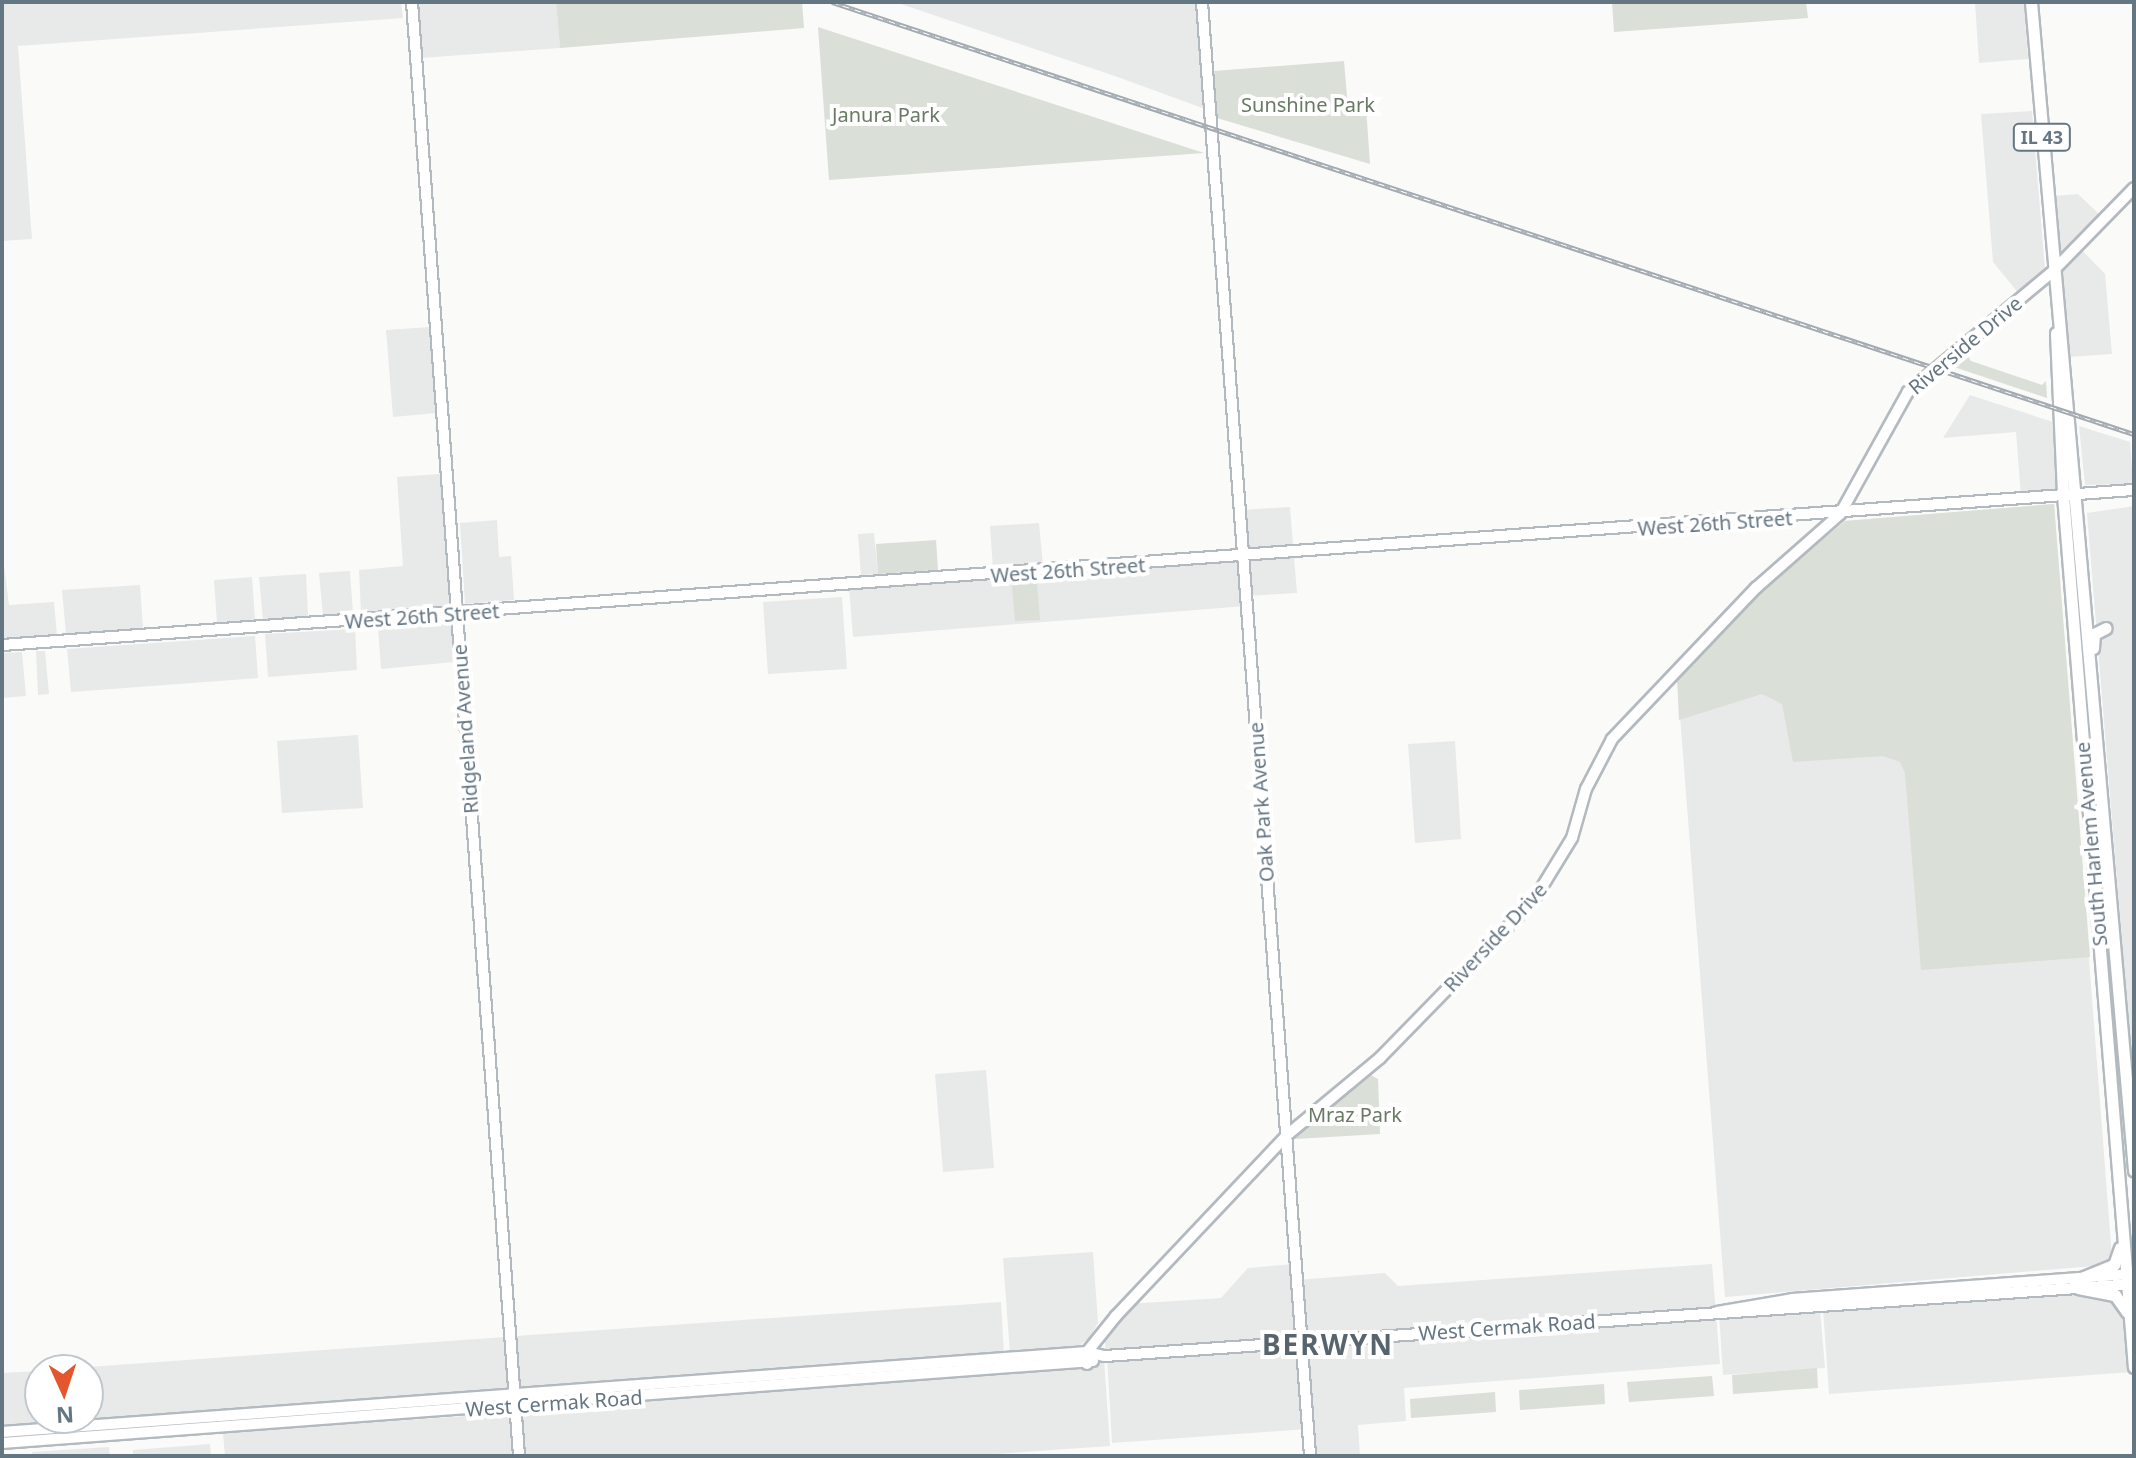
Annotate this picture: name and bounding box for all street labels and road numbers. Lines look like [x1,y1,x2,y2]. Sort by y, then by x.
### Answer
road number: IL 43 [2012,123,2072,151]
street label: Riverside Drive [1904,291,2026,399]
street label: West 26th Street [1637,506,1793,540]
street label: West 26th Street [990,553,1146,587]
street label: West 26th Street [344,599,500,633]
street label: Ridgeland Avenue [447,643,483,815]
street label: Oak Park Avenue [1243,721,1279,883]
street label: South Harlem Avenue [2070,741,2112,947]
street label: Riverside Drive [1438,878,1552,996]
street label: West Cermak Road [1418,1309,1596,1345]
street label: West Cermak Road [465,1385,643,1421]

